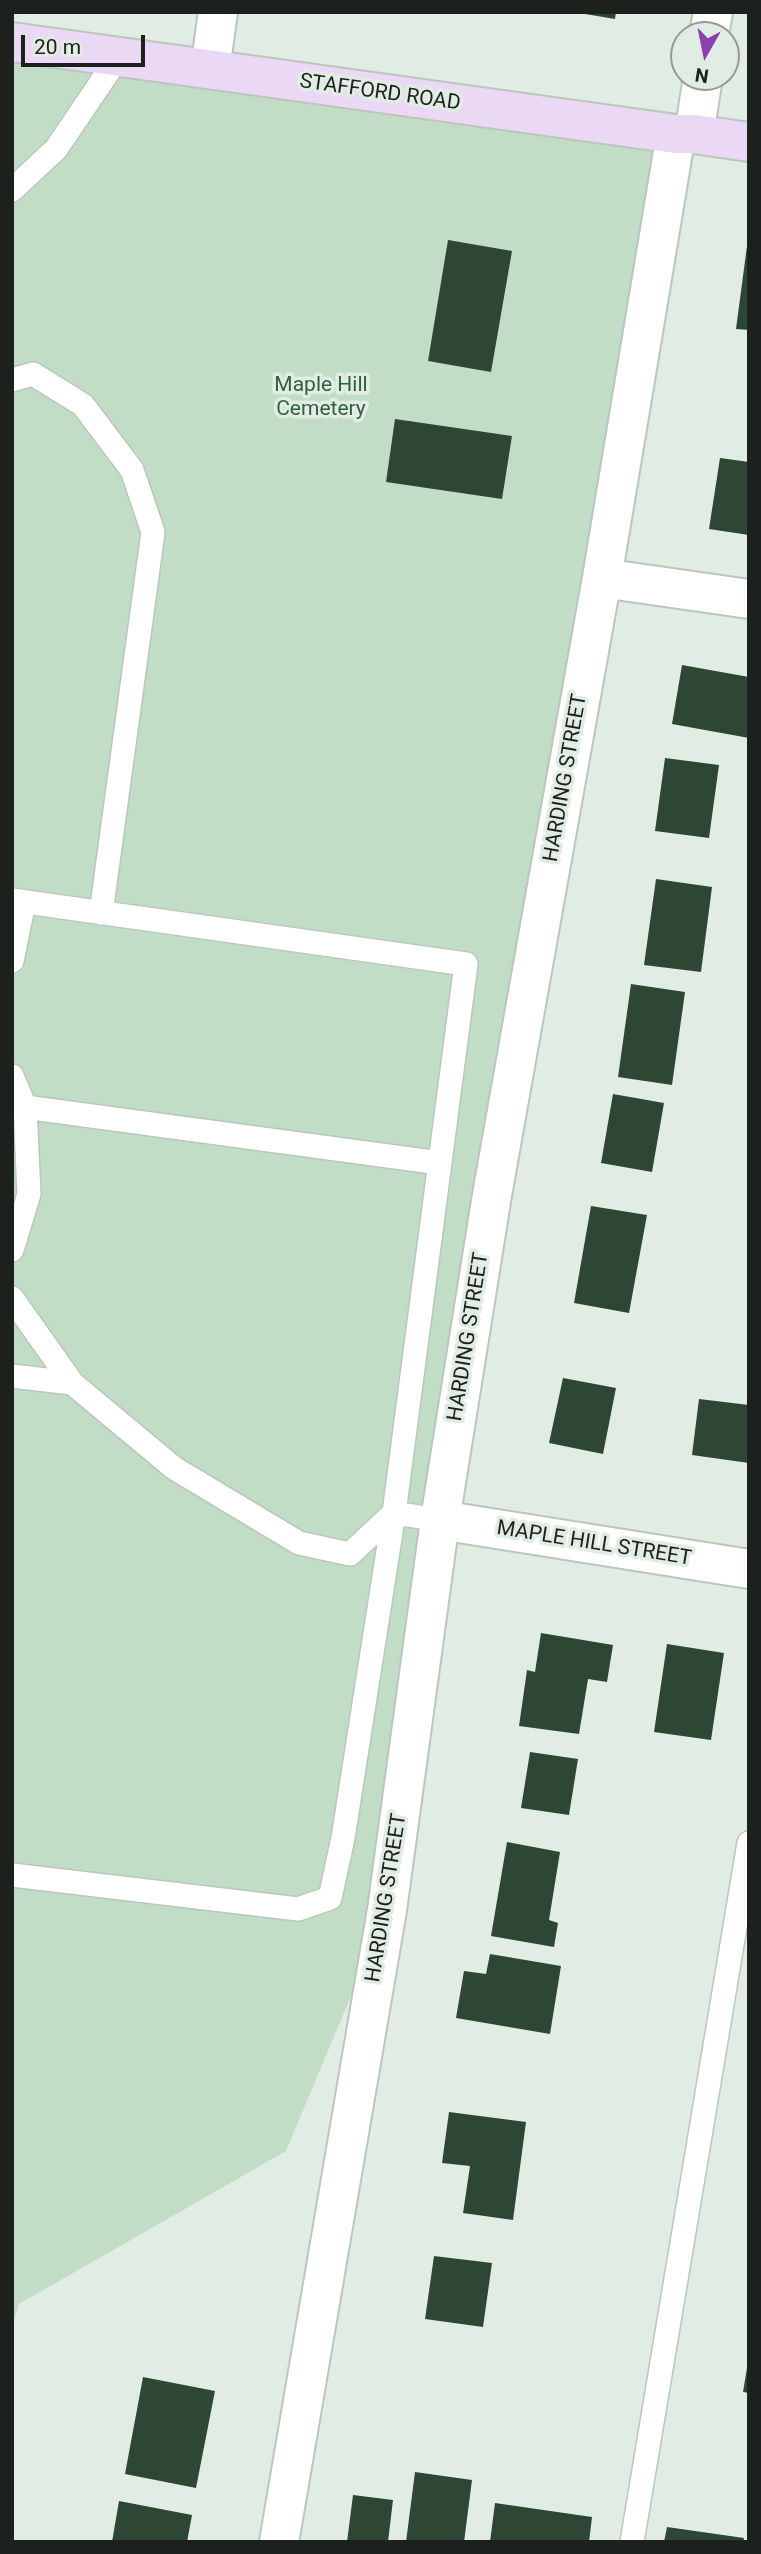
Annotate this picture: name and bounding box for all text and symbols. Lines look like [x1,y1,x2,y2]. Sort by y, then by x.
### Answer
scale bar [24,21,149,65]
north arrow [670,21,740,91]
text: 20 m [34,35,81,59]
text: N [694,63,710,88]
street label: STAFFORD ROAD [298,69,462,117]
park label: Maple Hill Cemetery [274,373,368,423]
street label: HARDING STREET [539,692,593,864]
street label: HARDING STREET [443,1251,495,1423]
street label: MAPLE HILL STREET [495,1516,693,1572]
street label: HARDING STREET [361,1812,413,1984]

